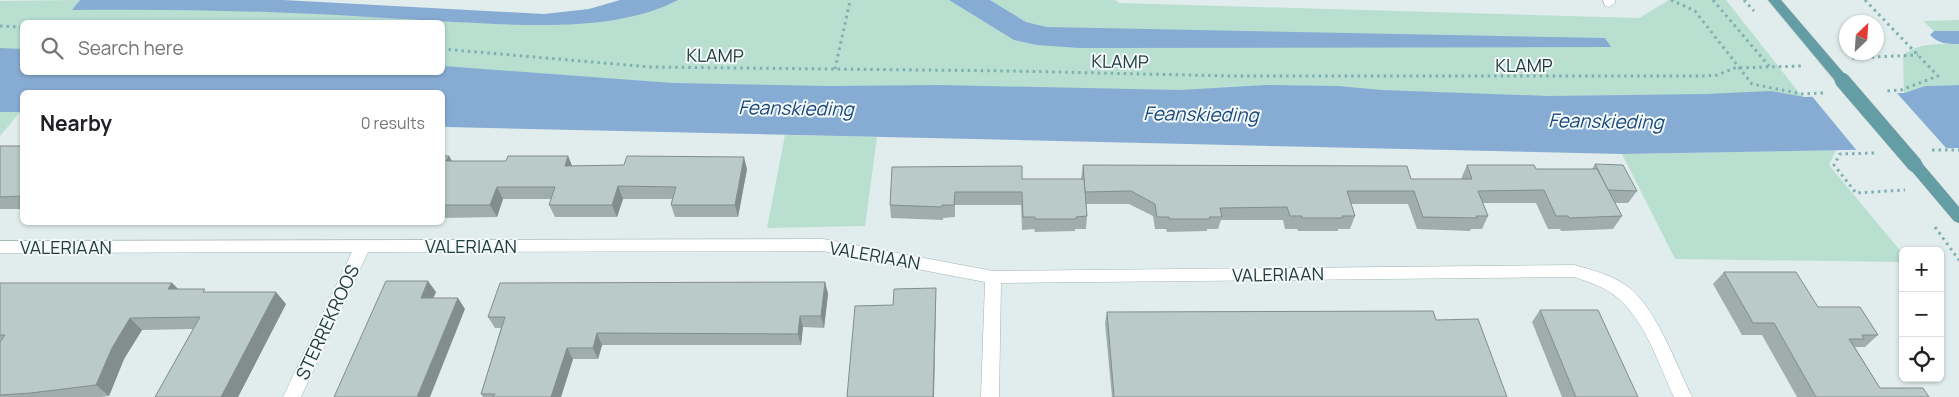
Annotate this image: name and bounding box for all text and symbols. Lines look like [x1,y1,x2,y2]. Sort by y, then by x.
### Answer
north arrow [1839,15,1884,60]
search box [20,20,445,75]
icon: search [38,34,66,62]
text: Search here [78,35,184,61]
street label: KLAMP [686,43,744,68]
street label: KLAMP [1091,49,1149,74]
street label: KLAMP [1495,53,1553,77]
water label: Feanskieding [738,94,856,122]
water label: Feanskieding [1143,100,1261,128]
water label: Feanskieding [1548,107,1666,135]
text: Nearby [40,109,112,137]
text: 0 results [361,112,425,134]
street label: VALERIAAN [425,234,517,258]
street label: VALERIAAN [20,235,112,259]
street label: VALERIAAN [828,235,922,275]
map controls [1899,247,1944,382]
button: + [1899,247,1944,292]
street label: STERREKROOS [290,261,364,383]
street label: VALERIAAN [1232,261,1324,287]
button: − [1899,292,1944,337]
button: locate [1899,337,1944,382]

